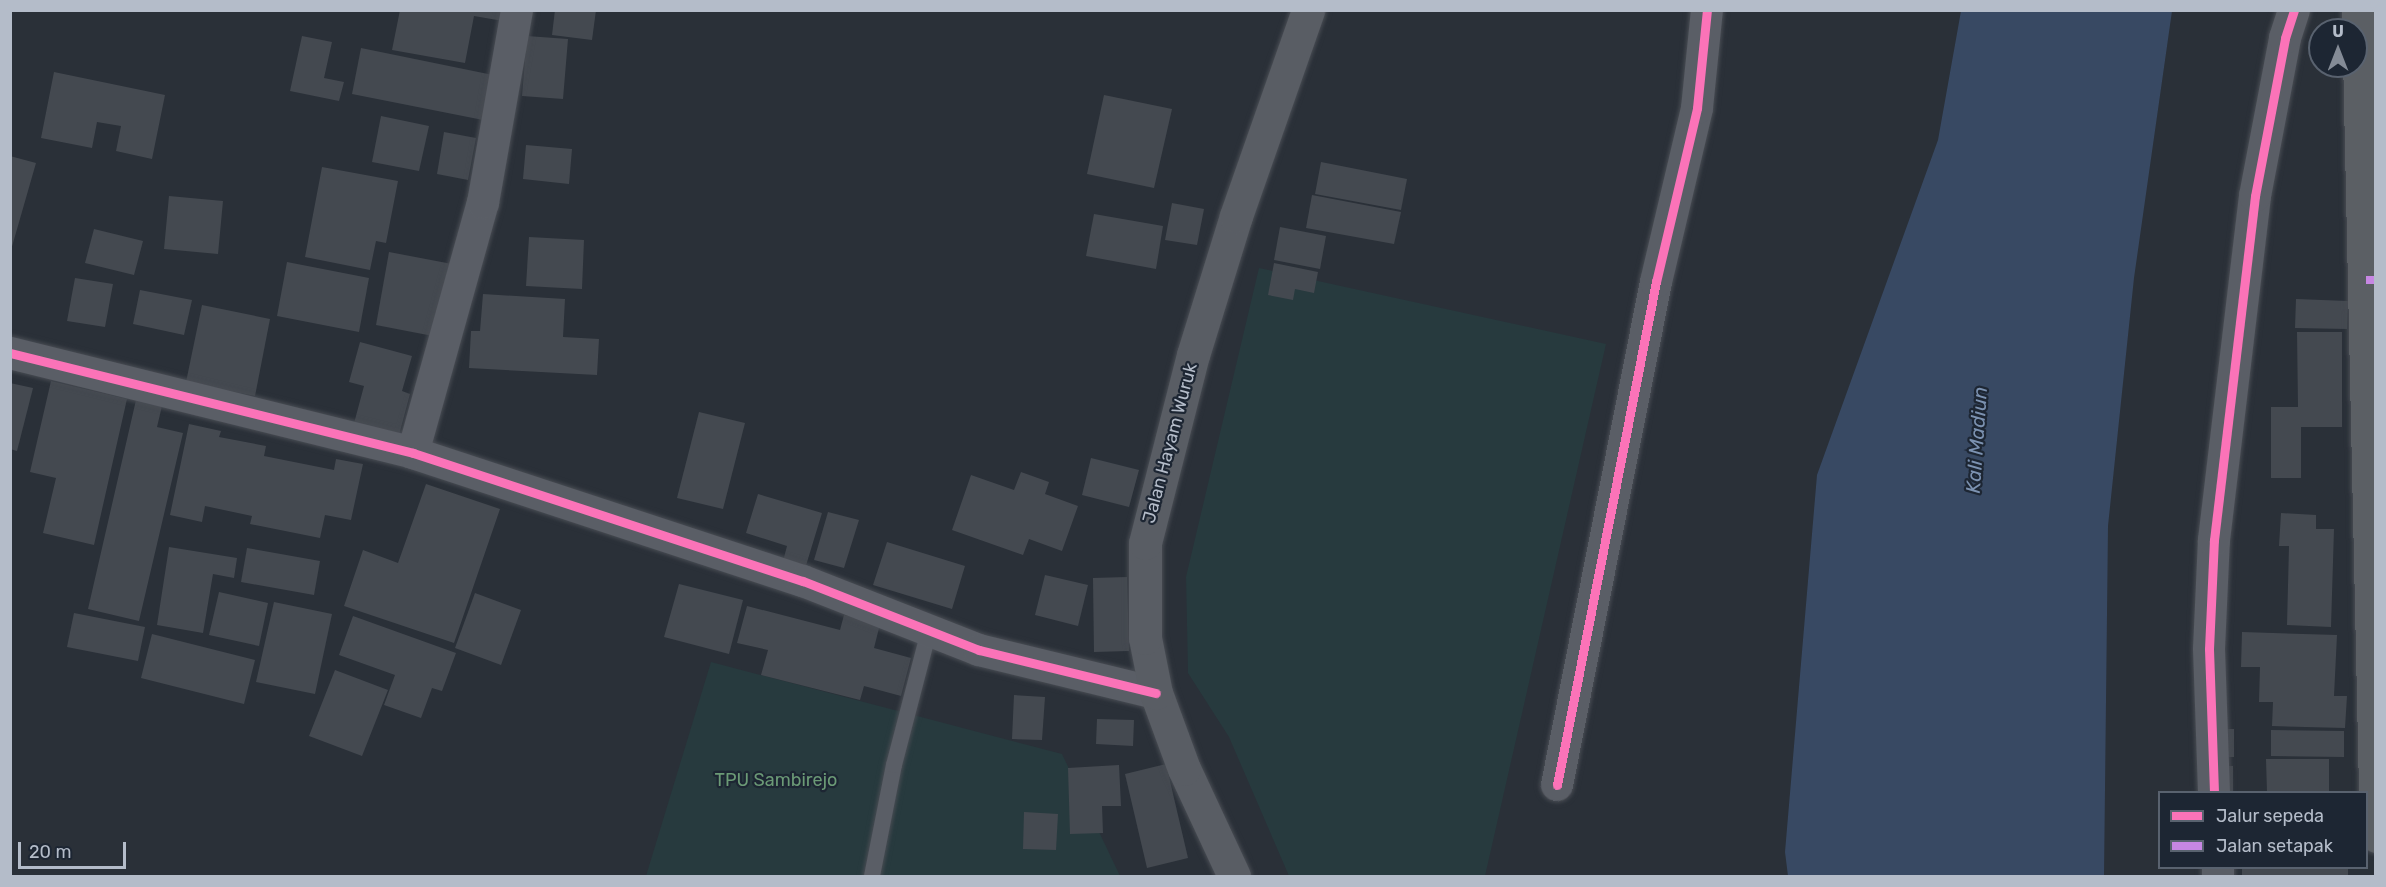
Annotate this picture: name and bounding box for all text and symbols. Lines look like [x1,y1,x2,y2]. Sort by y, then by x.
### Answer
north arrow [2308,18,2368,78]
text: U [2332,22,2344,41]
street label: Jalan Hayam Wuruk [1138,360,1202,526]
water label: Kali Madiun [1961,386,1993,494]
park label: TPU Sambirejo [715,769,837,791]
legend [2158,791,2368,869]
text: Jalur sepeda [2216,805,2324,827]
scale bar [21,830,129,868]
text: Jalan setapak [2216,835,2333,857]
text: 20 m [29,841,71,863]

